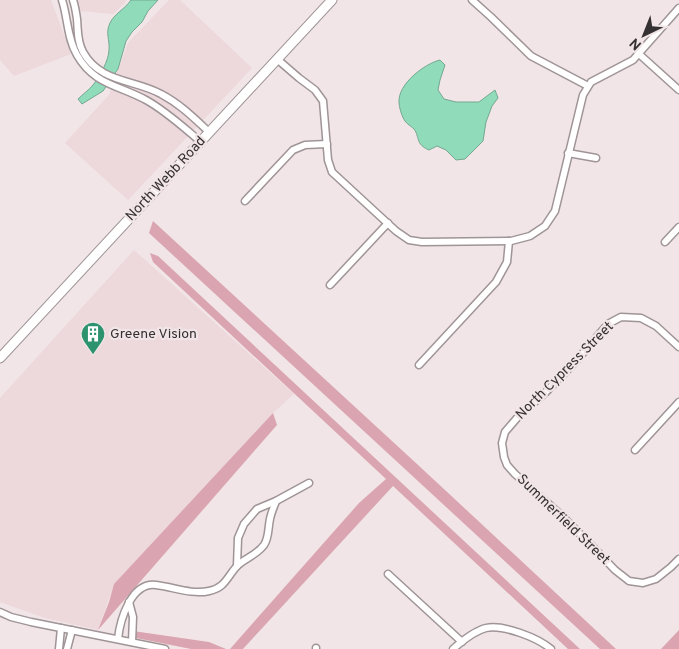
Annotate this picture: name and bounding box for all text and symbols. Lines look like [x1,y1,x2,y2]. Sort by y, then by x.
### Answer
north arrow [619,10,669,60]
text: N [627,34,646,53]
street label: North Webb Road [122,133,210,225]
street label: North Cypress Street [513,319,617,423]
building icon: Greene Vision [80,321,106,355]
place label: Greene Vision [110,326,197,343]
street label: Summerfield Street [513,471,613,569]

